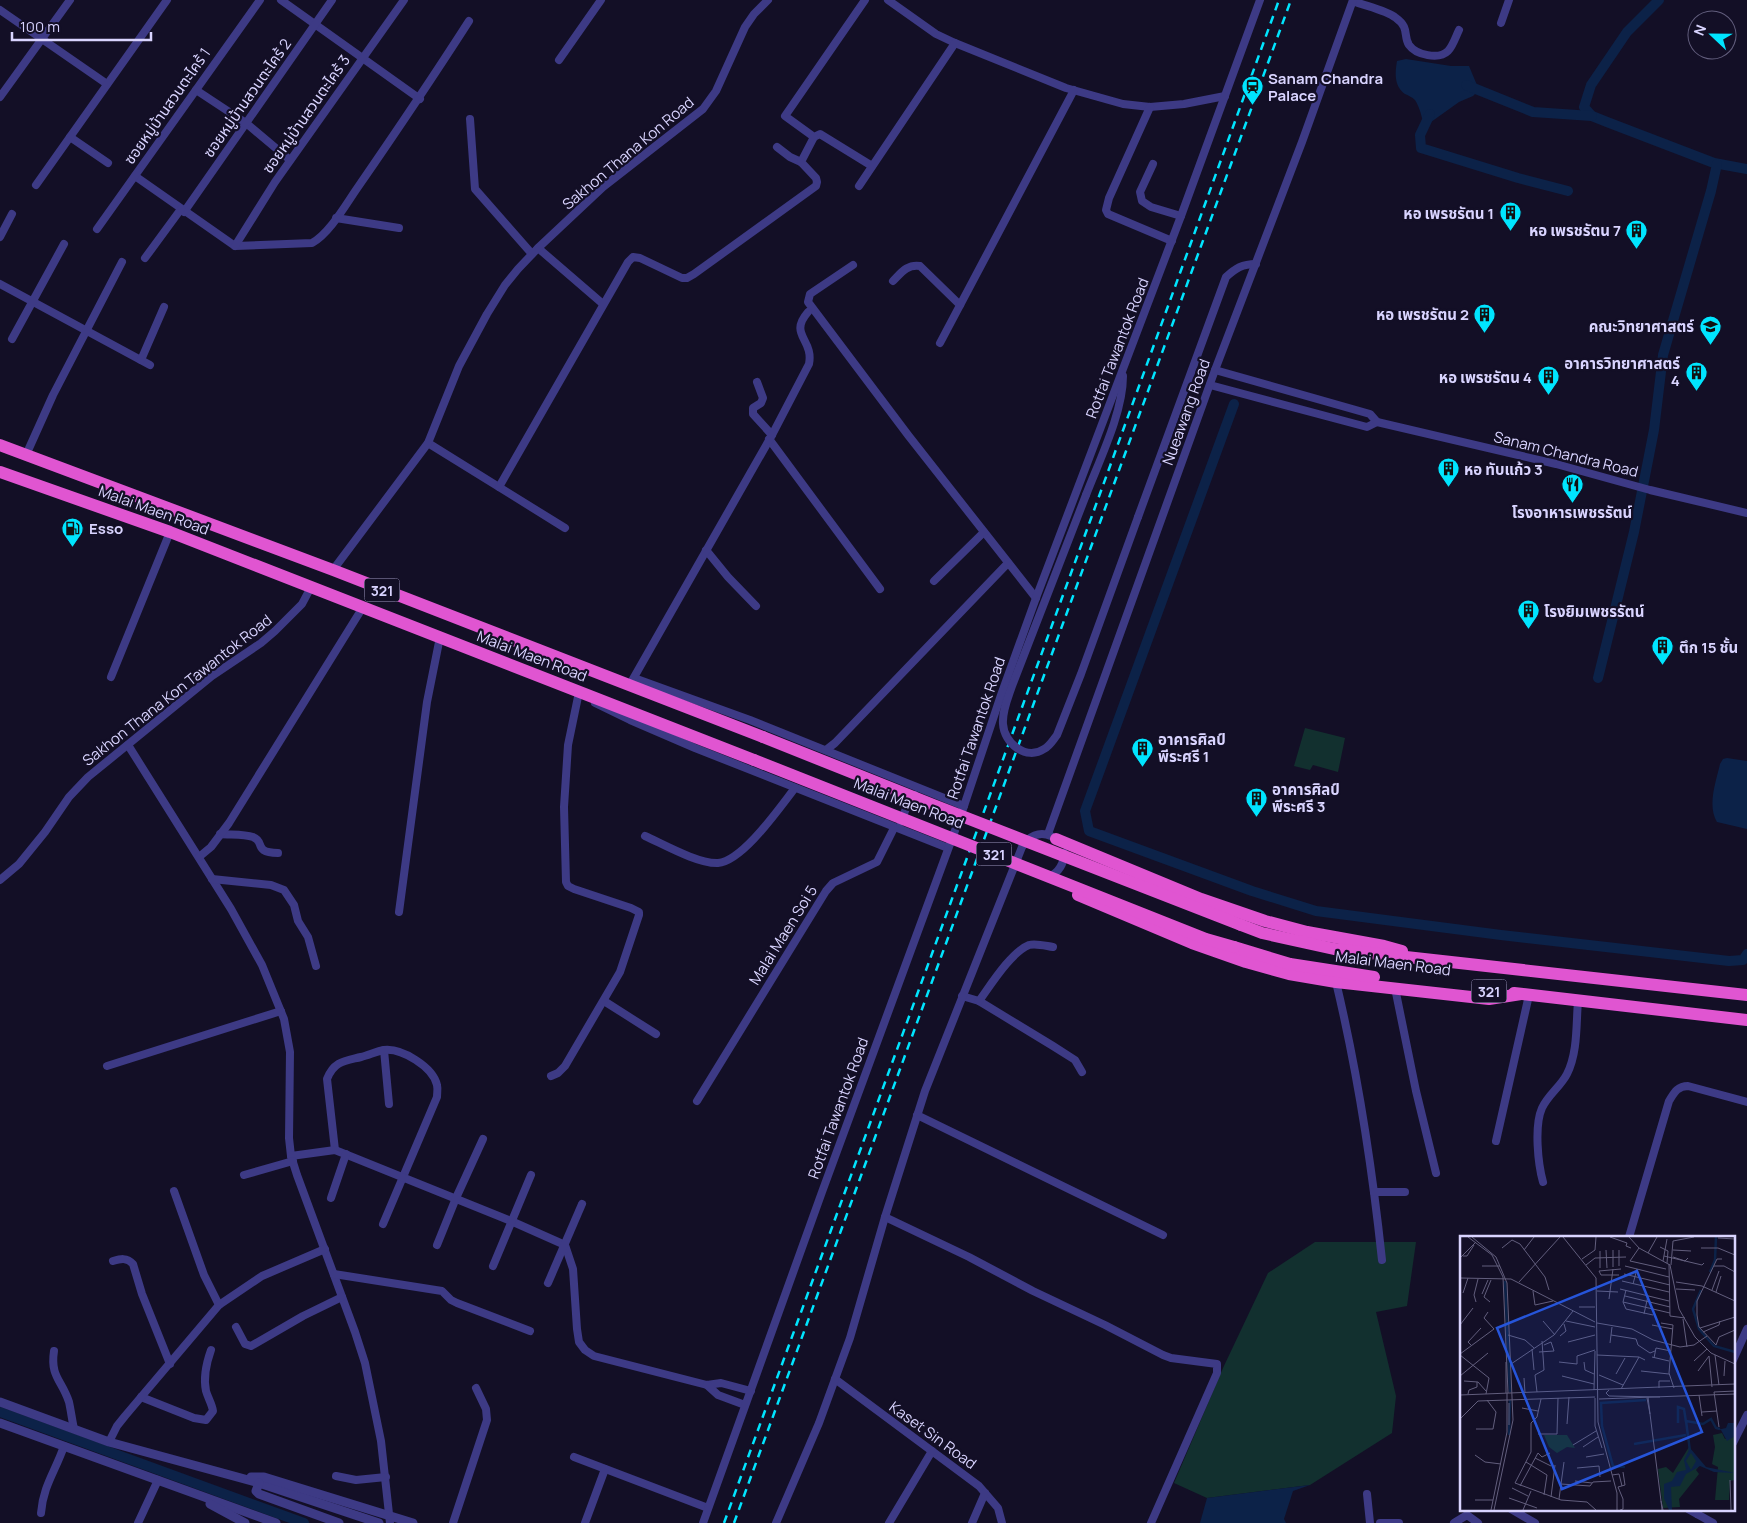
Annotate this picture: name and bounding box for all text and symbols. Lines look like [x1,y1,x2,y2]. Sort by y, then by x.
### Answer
scale bar [12,10,151,42]
north arrow [1687,10,1737,60]
text: 100 m [20,16,60,37]
text: N [1689,22,1710,38]
street label: ซอยหมู่บ้านสวนตะไคร้ 2 [198,34,296,162]
street label: ซอยหมู่บ้านสวนตะไคร้ 1 [119,44,215,168]
street label: ซอยหมู่บ้านสวนตะไคร้ 3 [257,51,355,177]
place label: Sanam Chandra Palace [1268,68,1383,106]
station icon: Sanam Chandra Palace [1240,75,1264,106]
street label: Sakhon Thana Kon Road [558,92,698,214]
building icon: หอ เพรชรัตน 1 [1498,201,1522,232]
place label: หอ เพรชรัตน 1 [1403,203,1494,224]
building icon: หอ เพรชรัตน 7 [1625,218,1649,249]
place label: หอ เพรชรัตน 7 [1529,220,1621,241]
street label: Rotfai Tawantok Road [1080,275,1154,421]
building icon: หอ เพรชรัตน 2 [1473,302,1497,333]
place label: หอ เพรชรัตน 2 [1376,304,1469,325]
school or university icon: คณะวิทยาศาสตร์ [1698,314,1722,345]
place label: คณะวิทยาศาสตร์ [1589,316,1694,337]
place label: อาคารวิทยาศาสตร์ 4 [1564,353,1680,391]
street label: Nueawang Road [1157,356,1215,468]
building icon: อาคารวิทยาศาสตร์ 4 [1684,360,1708,391]
building icon: หอ เพรชรัตน 4 [1536,365,1560,396]
place label: หอ เพรชรัตน 4 [1439,367,1532,388]
street label: Sanam Chandra Road [1492,426,1640,482]
building icon: หอ ทับแก้ว 3 [1436,457,1460,488]
place label: หอ ทับแก้ว 3 [1464,459,1543,480]
restaurant icon: โรงอาหารเพชรรัตน์ [1560,472,1584,503]
street label: Malai Maen Road [96,480,212,540]
place label: โรงอาหารเพชรรัตน์ [1512,502,1632,523]
fuel station icon: Esso [61,516,85,547]
place label: Esso [89,518,123,539]
road number: 321 [364,578,400,602]
building icon: โรงยิมเพชรรัตน์ [1516,599,1540,630]
place label: โรงยิมเพชรรัตน์ [1544,601,1644,622]
street label: Sakhon Thana Kon Tawantok Road [78,609,276,771]
street label: Malai Maen Road [474,625,590,687]
building icon: ตึก 15 ชั้น [1651,635,1675,666]
place label: ตึก 15 ชั้น [1679,637,1738,658]
street label: Rotfai Tawantok Road [942,654,1010,802]
place label: อาคารศิลป์ พีระศรี 1 [1158,729,1226,767]
building icon: อาคารศิลป์ พีระศรี 1 [1130,736,1154,767]
street label: Malai Maen Road [851,772,967,834]
place label: อาคารศิลป์ พีระศรี 3 [1272,779,1340,817]
building icon: อาคารศิลป์ พีระศรี 3 [1244,786,1268,817]
road number: 321 [976,842,1012,866]
street label: Malai Maen Soi 5 [744,881,822,989]
street label: Malai Maen Road [1334,945,1452,981]
road number: 321 [1472,979,1506,1002]
street label: Rotfai Tawantok Road [803,1034,873,1182]
inset map [1460,1236,1734,1510]
street label: Kaset Sin Road [885,1396,981,1474]

